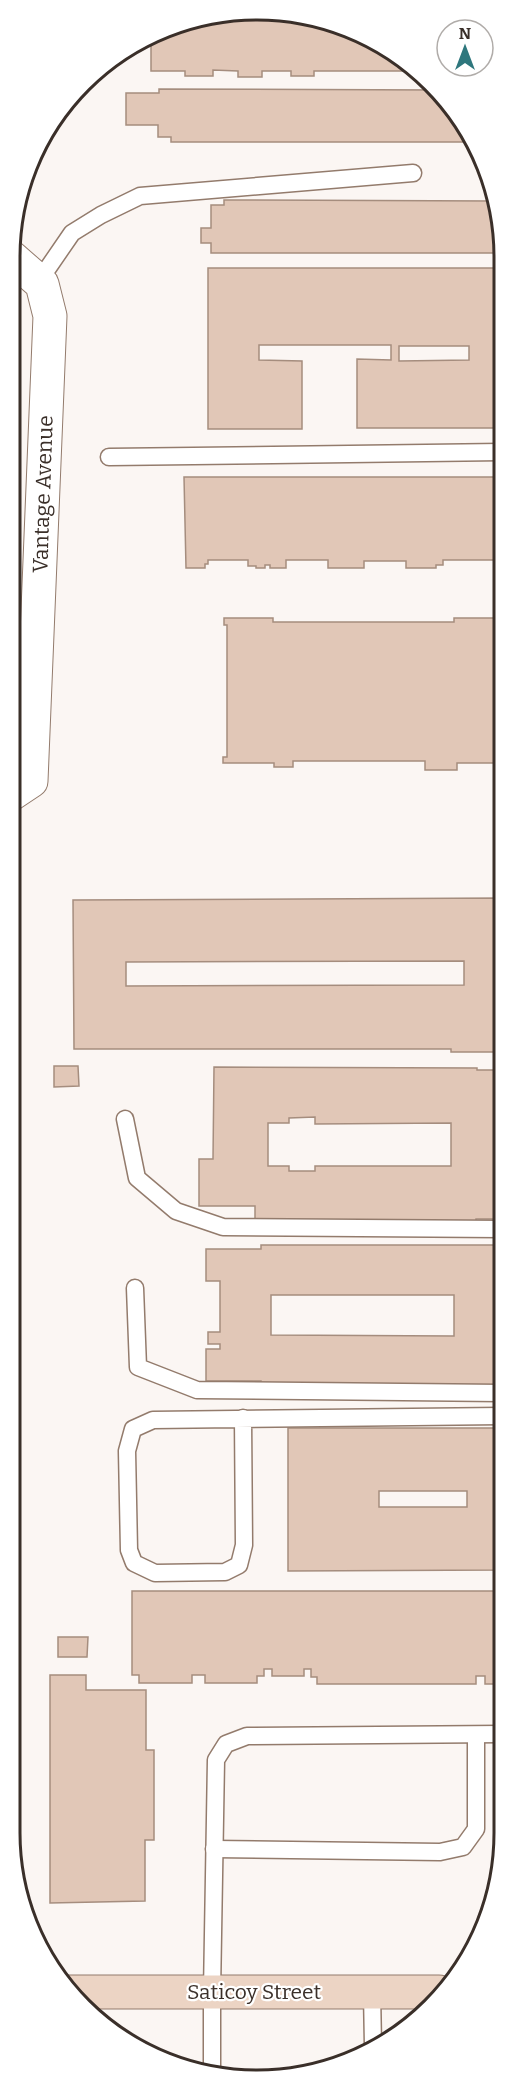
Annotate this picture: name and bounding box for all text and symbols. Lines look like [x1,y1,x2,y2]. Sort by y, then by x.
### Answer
north arrow [435,18,495,78]
text: N [459,24,471,43]
street label: Vantage Avenue [27,415,59,573]
street label: Saticoy Street [187,1979,321,2005]

